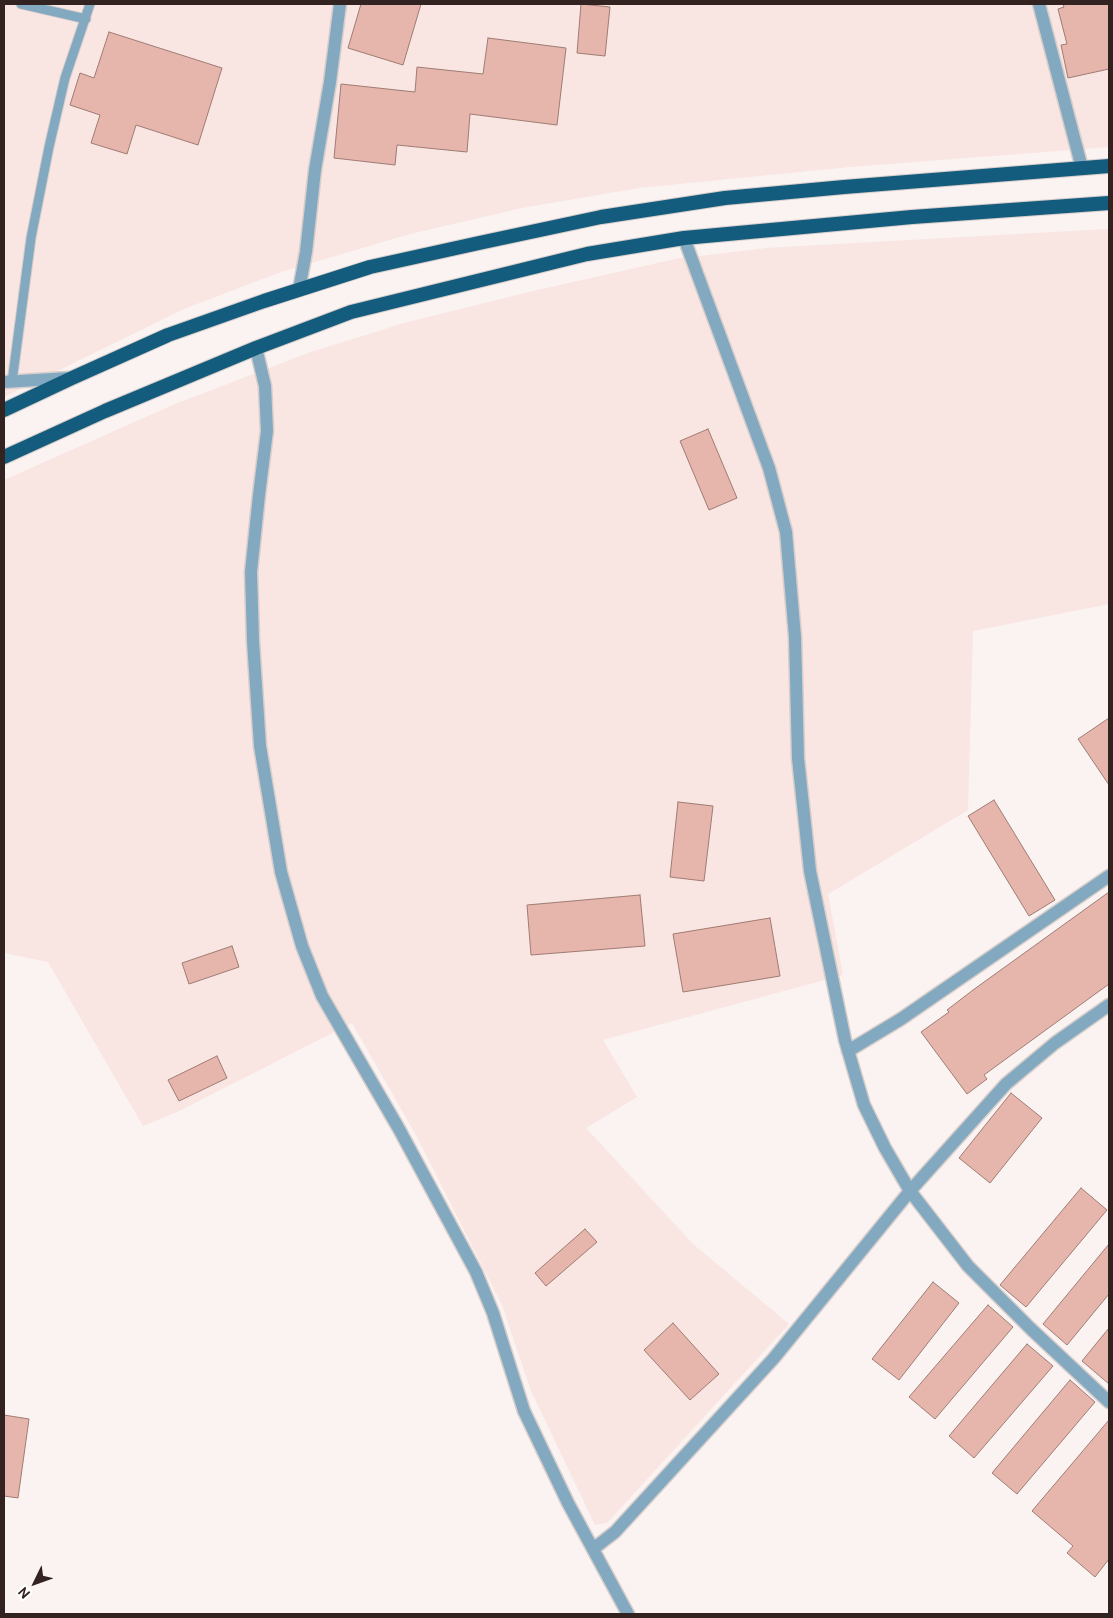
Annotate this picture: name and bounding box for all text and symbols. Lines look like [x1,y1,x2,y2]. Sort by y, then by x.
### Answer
north arrow [10,1558,60,1608]
text: N [14,1583,34,1603]

